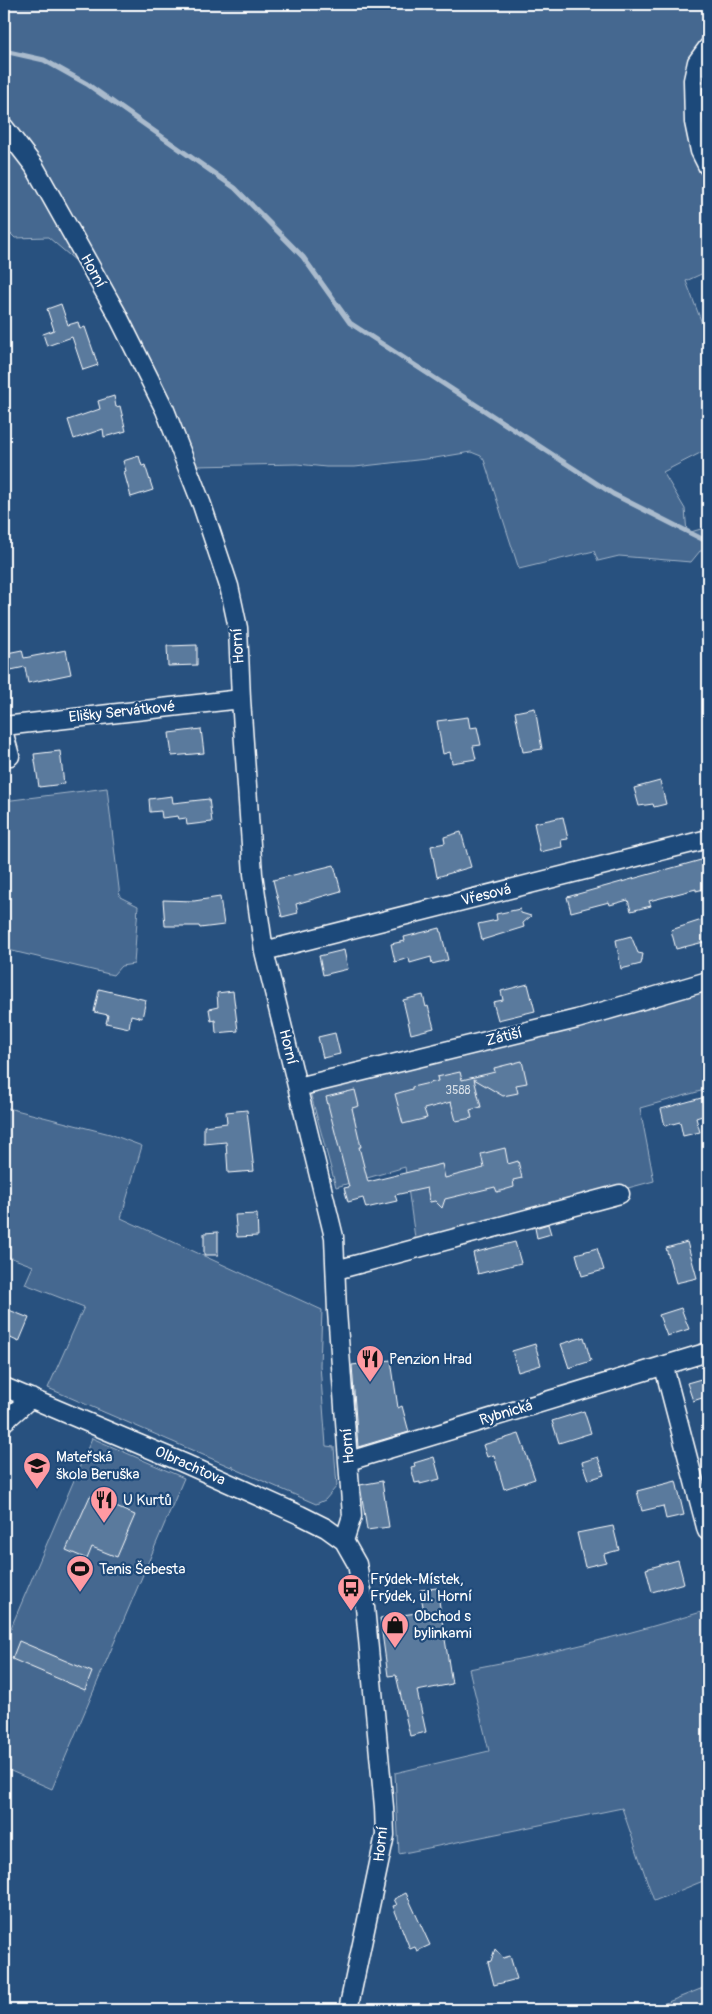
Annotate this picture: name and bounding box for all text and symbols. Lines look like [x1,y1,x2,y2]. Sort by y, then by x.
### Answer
street label: Horní [76,251,110,291]
street label: Horní [227,628,249,664]
street label: Elišky Servátkové [68,697,176,727]
street label: Vřesová [459,880,513,910]
street label: Zátiší [484,1023,524,1051]
street label: Horní [274,1027,302,1067]
house number: 3588 [445,1083,471,1098]
restaurant icon: Penzion Hrad [355,1344,385,1383]
place label: Penzion Hrad [389,1350,472,1369]
street label: Rybnická [477,1396,535,1430]
street label: Horní [337,1427,359,1465]
street label: Olbrachtova [152,1442,228,1490]
place label: Mateřská škola Beruška [56,1448,140,1484]
school or university icon: Mateřská škola Beruška [22,1451,52,1490]
restaurant icon: U Kurtů [89,1485,119,1524]
place label: U Kurtů [123,1491,172,1510]
sports icon: Tenis Šebesta [65,1554,95,1593]
place label: Tenis Šebesta [99,1560,185,1579]
place label: Frýdek-Místek, Frýdek, ul. Horní [370,1570,472,1606]
bus stop icon: Frýdek-Místek, Frýdek, ul. Horní [336,1573,366,1612]
place label: Obchod s bylinkami [414,1607,472,1643]
shop icon: Obchod s bylinkami [380,1610,410,1649]
street label: Horní [370,1825,392,1863]

